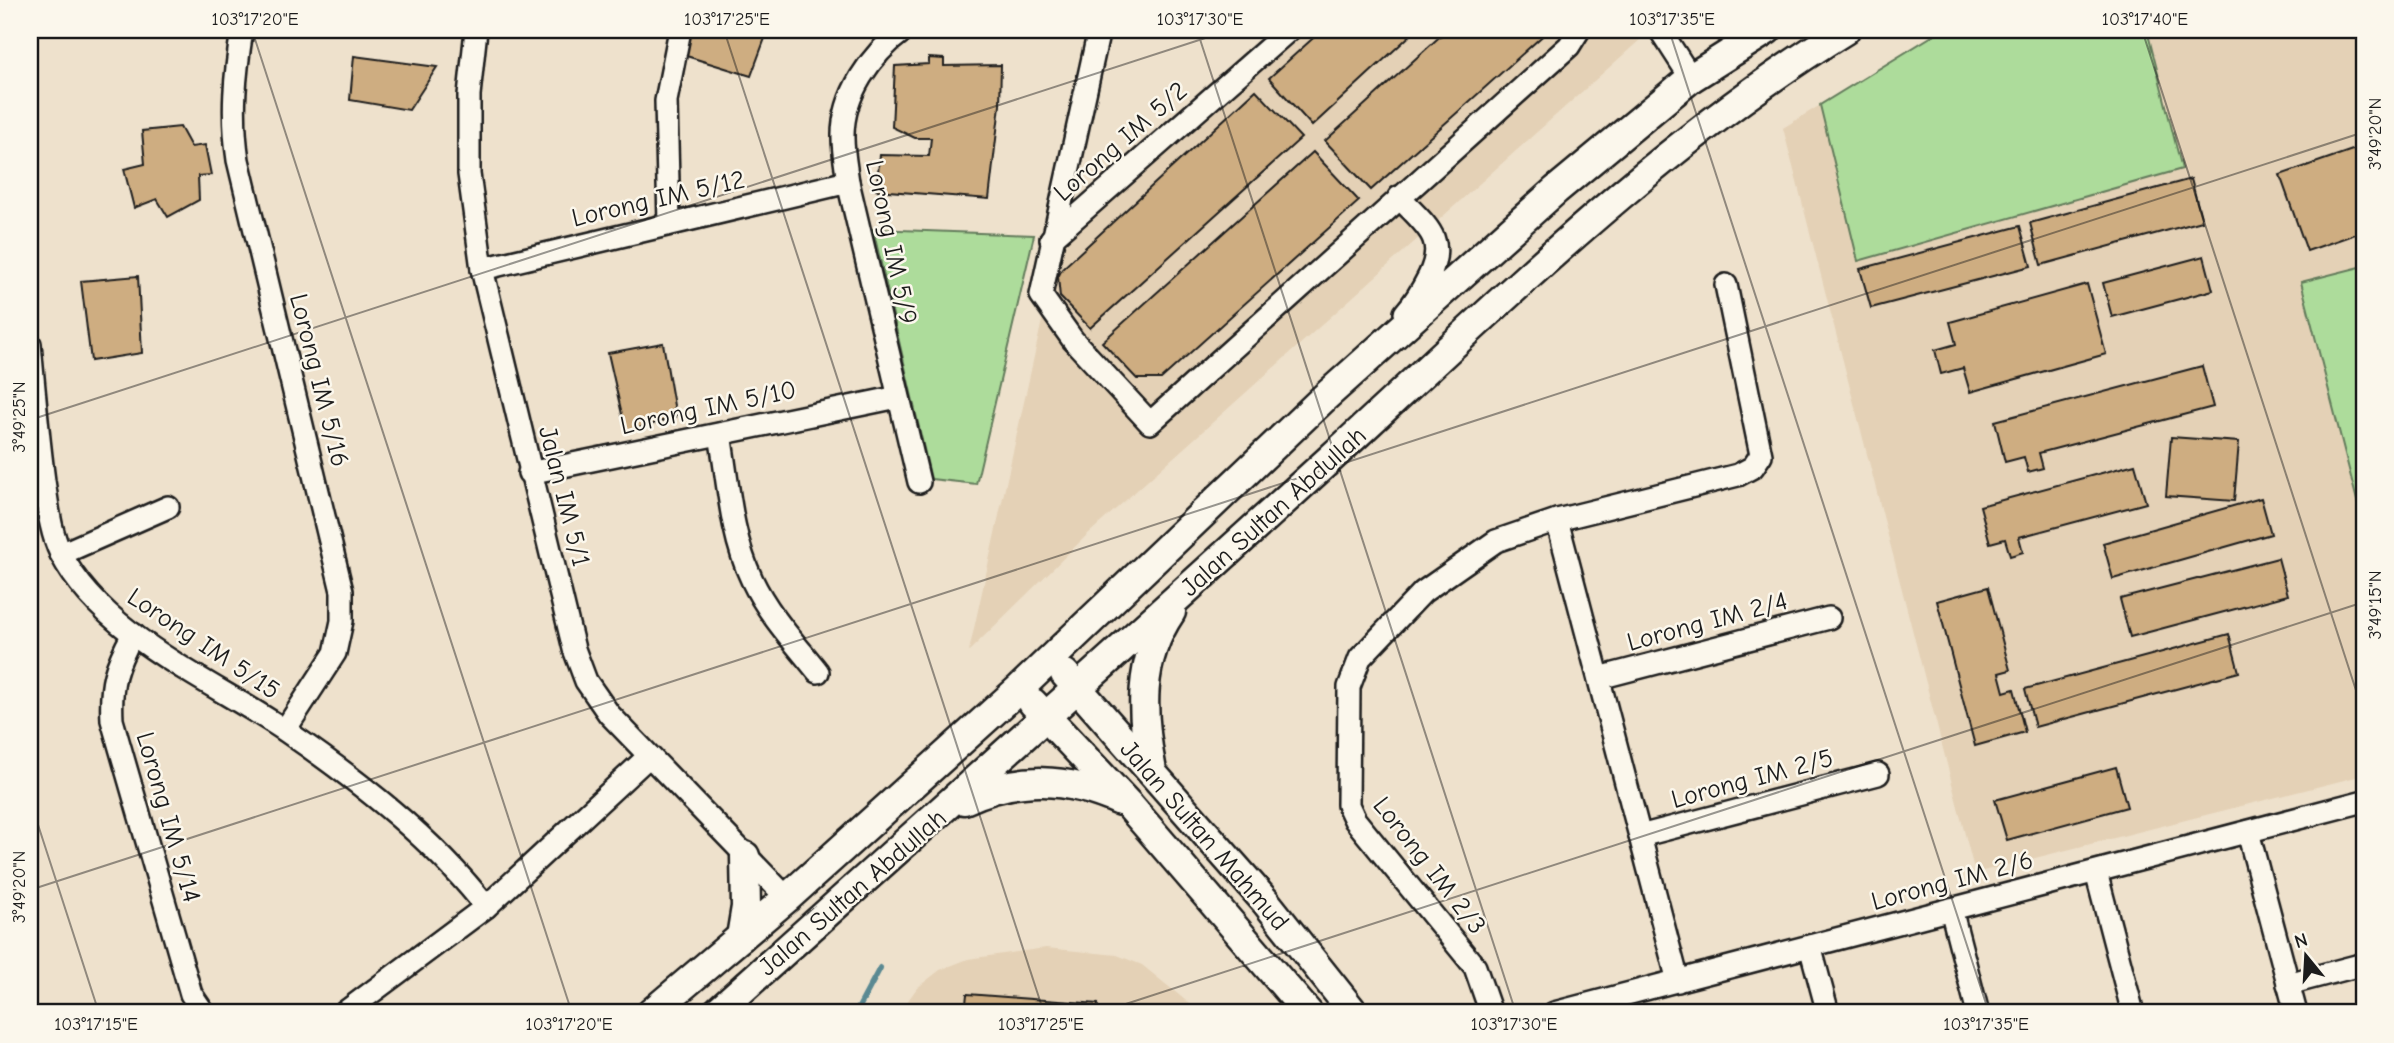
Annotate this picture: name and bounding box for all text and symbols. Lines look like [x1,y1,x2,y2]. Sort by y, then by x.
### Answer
text: 103°17'20"E [212,9,299,30]
text: 103°17'25"E [684,9,770,30]
text: 103°17'30"E [1157,9,1243,30]
text: 103°17'35"E [1629,9,1715,30]
text: 103°17'40"E [2102,9,2188,30]
street label: Lorong IM 5/2 [1048,76,1193,208]
text: 3°49'20"N [2365,98,2386,170]
street label: Lorong IM 5/9 [859,158,923,327]
street label: Lorong IM 5/12 [569,164,748,233]
street label: Lorong IM 5/16 [283,291,355,470]
street label: Lorong IM 5/10 [618,375,799,441]
text: 3°49'25"N [9,381,30,453]
street label: Jalan Sultan Abdullah [1175,421,1372,603]
street label: Jalan IM 5/1 [532,423,596,570]
text: 3°49'15"N [2365,570,2386,640]
street label: Lorong IM 5/15 [122,582,285,706]
street label: Lorong IM 2/4 [1624,586,1791,658]
street label: Lorong IM 5/14 [129,729,207,906]
street label: Jalan Sultan Mahmud [1114,735,1295,937]
street label: Lorong IM 2/5 [1668,743,1837,815]
street label: Lorong IM 2/3 [1366,791,1492,940]
street label: Jalan Sultan Abdullah [753,803,953,982]
street label: Lorong IM 2/6 [1868,845,2037,917]
text: 3°49'20"N [9,851,30,923]
north arrow [2272,920,2342,990]
text: N [2292,928,2310,953]
text: 103°17'15"E [54,1014,138,1035]
text: 103°17'20"E [526,1014,613,1035]
text: 103°17'25"E [998,1014,1084,1035]
text: 103°17'30"E [1471,1014,1557,1035]
text: 103°17'35"E [1943,1014,2029,1035]

